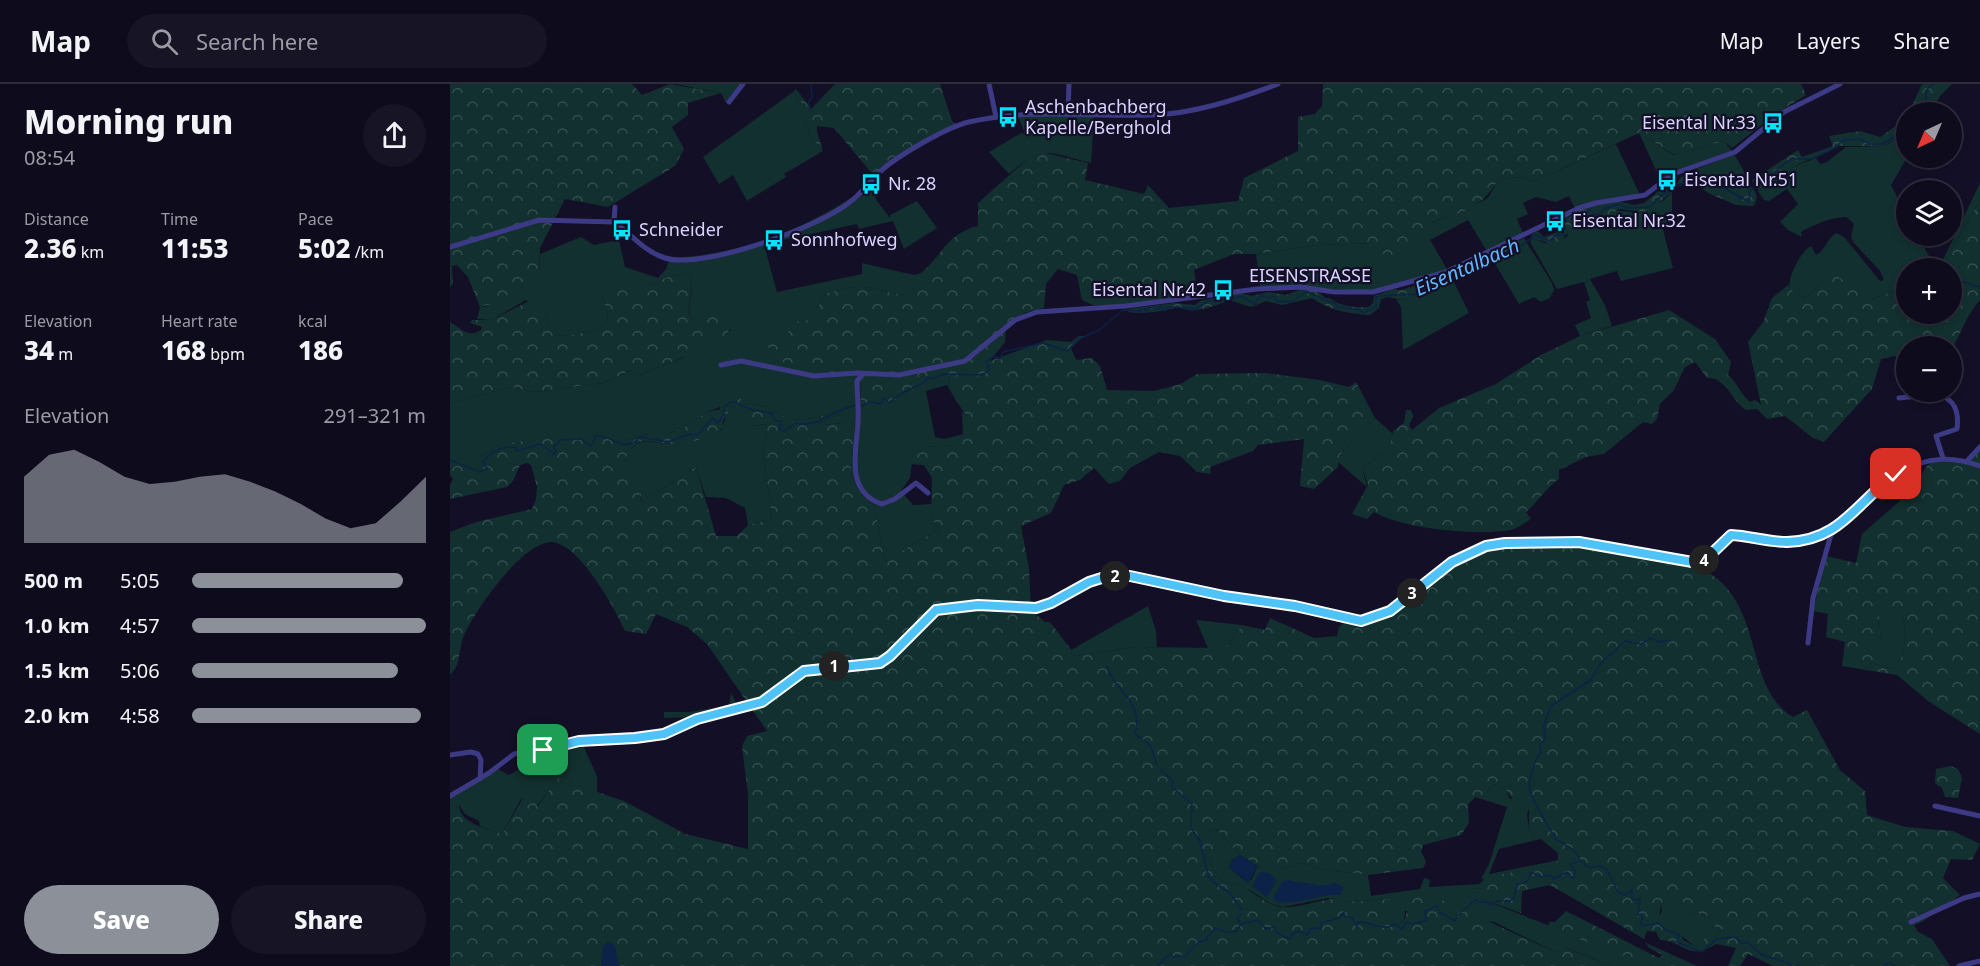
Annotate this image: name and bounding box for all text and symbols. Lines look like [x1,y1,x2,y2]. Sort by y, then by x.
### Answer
search box [127,14,547,68]
text: Map [30,22,91,60]
icon: search [148,25,181,58]
text: Search here [196,26,318,56]
text: Map [1720,27,1764,55]
text: Layers [1797,27,1861,55]
text: Share [1894,27,1950,55]
place label: Aschenbachberg Kapelle/Berghold [1025,94,1172,139]
text: Morning run [24,99,233,144]
north arrow [1896,102,1962,168]
map controls [1896,102,1962,402]
button: share [363,104,426,167]
bus stop icon: Aschenbachberg Kapelle/Berghold [996,105,1020,129]
place label: Eisental Nr.33 [1642,110,1756,134]
bus stop icon: Eisental Nr.33 [1761,111,1785,135]
text: 08:54 [24,144,75,171]
place label: Eisental Nr.51 [1684,167,1798,191]
bus stop icon: Eisental Nr.51 [1655,168,1679,192]
place label: Nr. 28 [888,171,936,195]
bus stop icon: Nr. 28 [859,172,883,196]
button: layers [1896,180,1962,246]
text: Distance [24,208,89,230]
text: Time [161,208,198,230]
text: Pace [298,208,333,230]
place label: Eisental Nr.32 [1572,208,1686,232]
bus stop icon: Eisental Nr.32 [1543,209,1567,233]
place label: Schneider [639,217,724,241]
bus stop icon: Schneider [610,218,634,242]
place label: Sonnhofweg [791,227,898,251]
bus stop icon: Sonnhofweg [762,228,786,252]
text: 2.36 [24,230,77,266]
text: 11:53 [161,230,229,266]
text: 5:02 [298,230,351,266]
water label: Eisentalbach [1410,231,1524,302]
text: km [77,241,104,263]
text: /km [351,241,384,263]
button: + [1896,258,1962,324]
street label: EISENSTRASSE [1249,263,1371,287]
place label: Eisental Nr.42 [1092,277,1206,301]
bus stop icon: Eisental Nr.42 [1211,278,1235,302]
text: Elevation [24,310,92,332]
text: Heart rate [161,310,237,332]
text: kcal [298,310,327,332]
text: 34 [24,332,54,368]
text: 168 [161,332,206,368]
text: 186 [298,332,343,368]
button: − [1896,336,1962,402]
text: m [54,343,73,365]
text: bpm [206,343,245,365]
text: Elevation [24,402,109,429]
text: 291–321 m [323,402,426,429]
pin [1870,448,1921,499]
icon: check [1879,457,1912,490]
pin: 4 [1689,545,1719,575]
text: 4 [1699,549,1709,571]
pin: 2 [1100,561,1130,591]
text: 2 [1110,565,1120,587]
text: 500 m [24,567,83,594]
text: 5:05 [120,567,160,594]
pin: 3 [1397,578,1427,608]
text: 3 [1407,582,1417,604]
text: 1.0 km [24,612,90,639]
text: 4:57 [120,612,160,639]
pin: 1 [819,651,849,681]
text: 1 [829,655,839,677]
text: 1.5 km [24,657,90,684]
text: 5:06 [120,657,160,684]
text: 2.0 km [24,702,90,729]
text: 4:58 [120,702,160,729]
pin [517,724,568,775]
icon: arrive [526,733,559,766]
button: Save [24,885,219,954]
button: Share [231,885,426,954]

